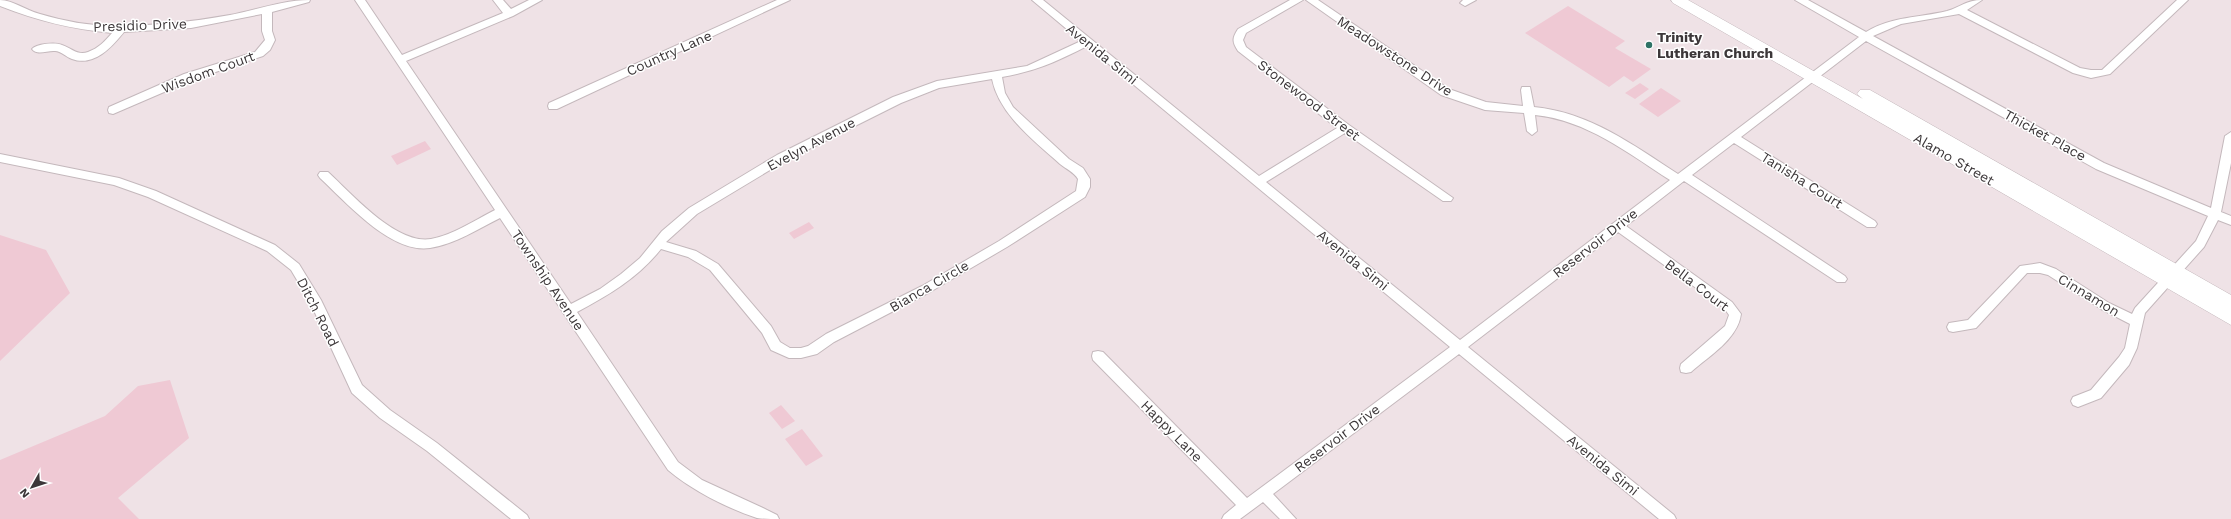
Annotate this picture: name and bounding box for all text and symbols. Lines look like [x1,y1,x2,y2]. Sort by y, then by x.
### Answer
street label: Meadowstone Drive [1334,13,1456,99]
street label: Presidio Drive [93,15,187,35]
street label: Avenida Simi [1063,20,1141,88]
street label: Country Lane [624,27,714,79]
place label: Trinity Lutheran Church [1657,29,1773,61]
marker: Trinity Lutheran Church [1644,40,1654,50]
street label: Wisdom Court [159,48,257,96]
street label: Stonewood Street [1255,56,1363,144]
street label: Thicket Place [2001,106,2089,164]
street label: Evelyn Avenue [764,114,858,174]
street label: Alamo Street [1911,130,1997,189]
street label: Tanisha Court [1758,148,1846,212]
street label: Reservoir Drive [1550,205,1640,281]
street label: Avenida Simi [1314,226,1392,294]
street label: Township Avenue [508,227,588,333]
street label: Bella Court [1662,256,1732,314]
street label: Bianca Circle [887,257,971,315]
street label: Cinnamon [2055,270,2123,320]
street label: Ditch Road [294,275,342,349]
street label: Happy Lane [1138,397,1206,465]
street label: Reservoir Drive [1291,401,1383,475]
street label: Avenida Simi [1564,431,1642,499]
north arrow [12,467,52,507]
text: N [17,486,32,500]

